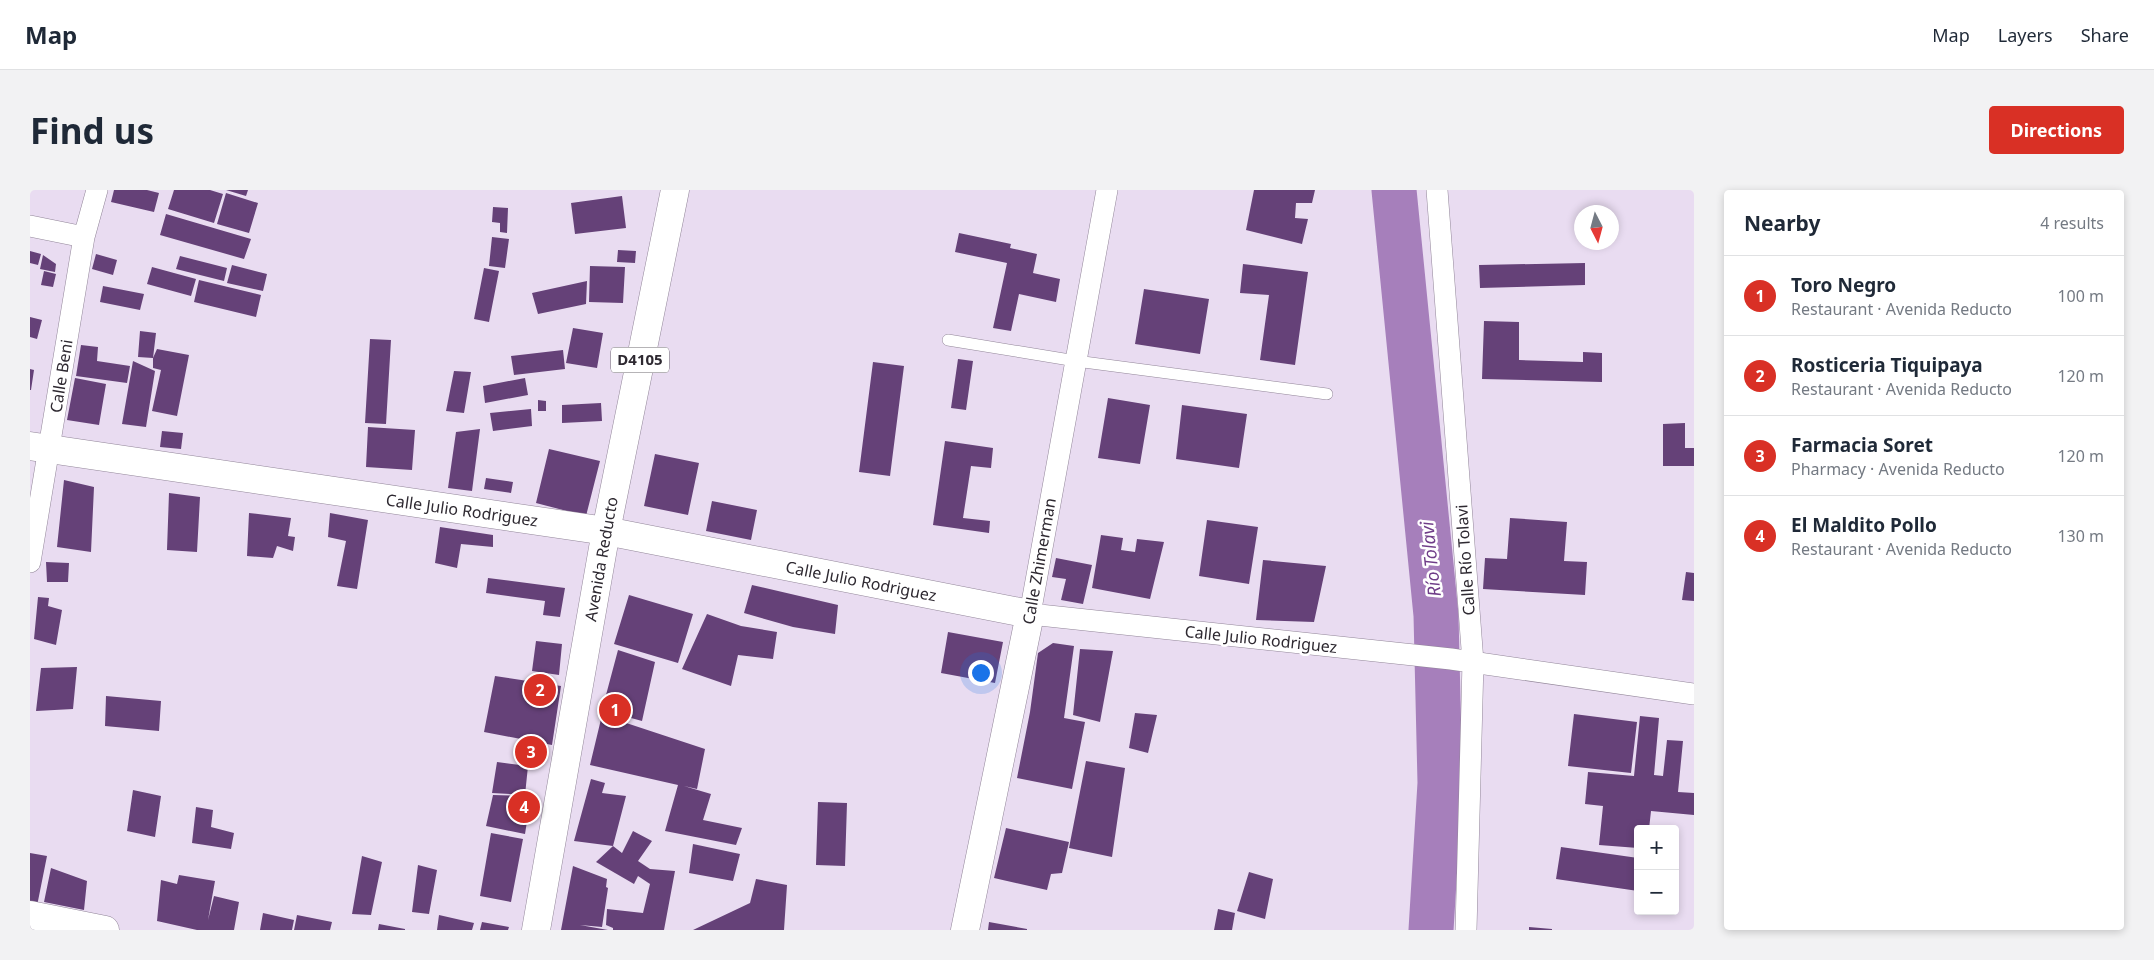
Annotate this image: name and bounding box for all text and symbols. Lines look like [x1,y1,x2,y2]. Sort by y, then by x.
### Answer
text: Map [25,18,77,51]
text: Map [1932,23,1970,47]
text: Layers [1998,23,2053,47]
text: Share [2081,23,2129,47]
button: Directions [1989,106,2124,154]
text: Find us [30,107,154,154]
north arrow [1574,205,1619,250]
text: Nearby [1744,209,1820,237]
text: 4 results [2040,212,2104,234]
text: Toro Negro [1791,272,1896,298]
text: 1 [1755,285,1765,307]
text: 100 m [2057,285,2104,307]
text: Restaurant · Avenida Reducto [1791,298,2012,320]
street label: Calle Beni [44,338,78,414]
road number: D4105 [611,348,669,372]
text: Rosticeria Tiquipaya [1791,352,1983,378]
text: 2 [1755,365,1765,387]
text: 120 m [2057,365,2104,387]
text: Restaurant · Avenida Reducto [1791,378,2012,400]
text: Farmacia Soret [1791,432,1933,458]
text: 3 [1755,445,1765,467]
text: 120 m [2057,445,2104,467]
text: Pharmacy · Avenida Reducto [1791,458,2005,480]
street label: Calle Julio Rodriguez [385,488,539,532]
street label: Avenida Reducto [579,495,623,623]
street label: Calle Zhimerman [1017,496,1061,626]
street label: Calle Río Tolavi [1450,504,1480,616]
text: El Maldito Pollo [1791,512,1937,538]
water label: Río Tolavi [1414,520,1446,598]
text: 4 [1755,525,1765,547]
text: 130 m [2057,525,2104,547]
text: Restaurant · Avenida Reducto [1791,538,2012,560]
street label: Calle Julio Rodriguez [784,556,938,606]
street label: Calle Julio Rodriguez [1184,620,1338,658]
your location [968,660,994,686]
pin: 2 [524,671,556,709]
pin: 1 [599,691,631,729]
pin: 3 [515,733,547,771]
pin: 4 [508,788,540,826]
map controls [1634,825,1679,915]
button: + [1634,825,1679,870]
button: − [1634,870,1679,915]

